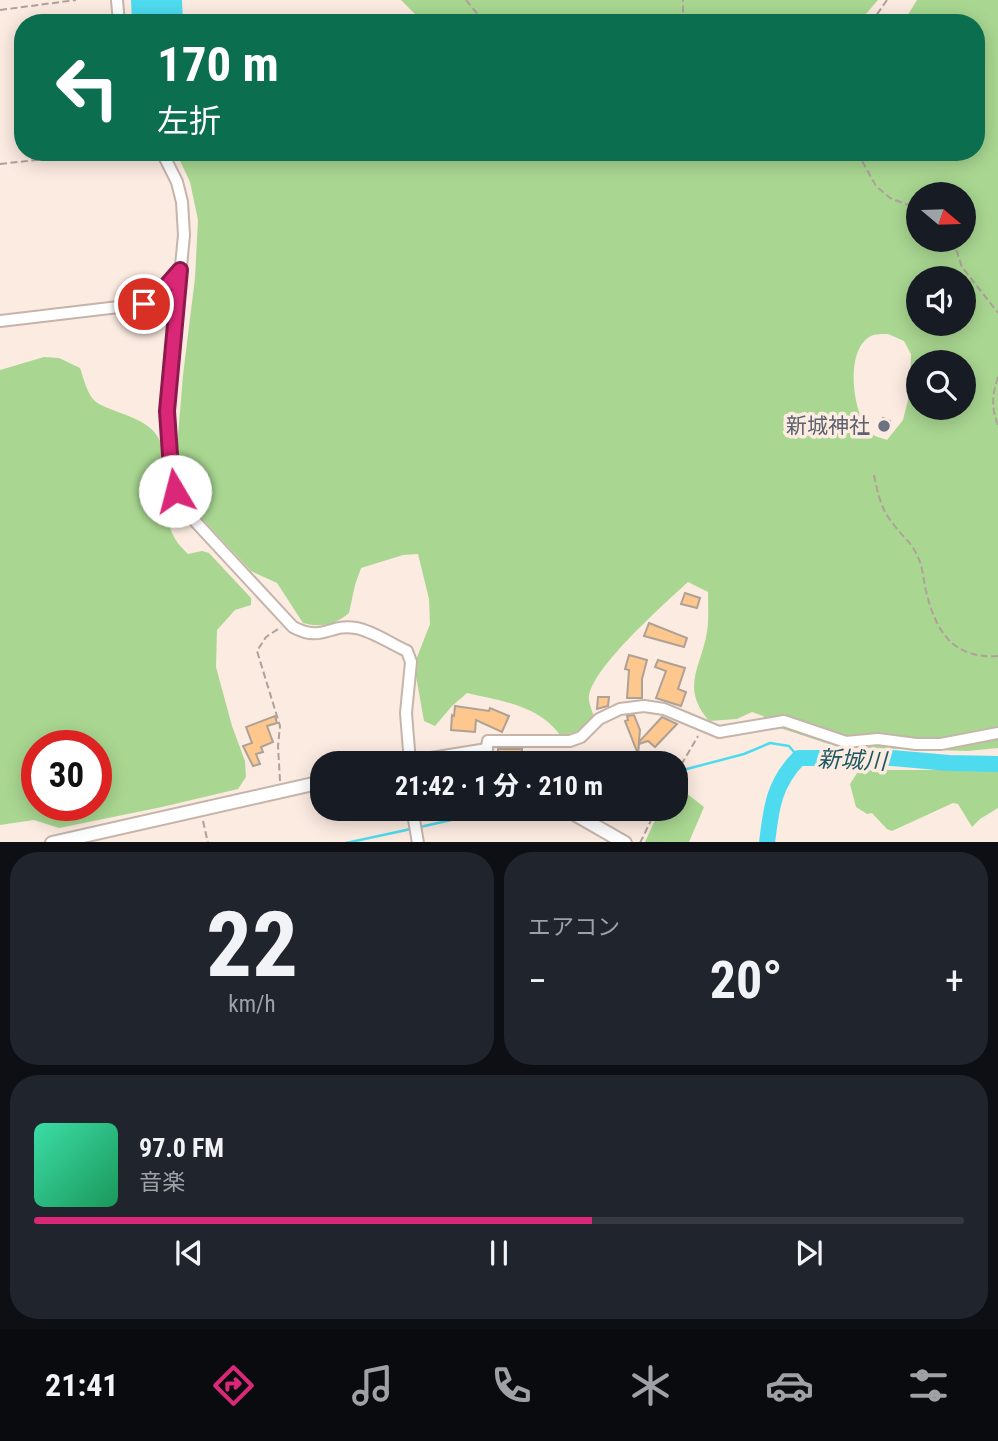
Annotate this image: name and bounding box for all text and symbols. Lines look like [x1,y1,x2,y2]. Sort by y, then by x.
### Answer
text: 170 m [157,36,279,93]
icon: left [42,42,133,133]
text: 左折 [157,102,221,140]
north arrow [906,182,976,252]
map controls [906,182,976,420]
button: sound [906,266,976,336]
pin [114,274,174,334]
icon: arrive [125,285,163,323]
button: search [906,350,976,420]
place label: 新城神社 [786,414,870,438]
marker: 新城神社 [876,418,892,434]
position arrow [138,454,212,528]
speed limit sign: 30 [21,730,112,821]
water label: 新城川 [817,746,890,775]
text: 21:42 · 1 分 · 210 m [395,771,603,801]
text: 22 [206,892,298,998]
text: エアコン [528,914,620,941]
text: 20° [710,950,782,1011]
text: − [528,959,547,1003]
text: + [945,959,964,1003]
text: km/h [228,991,276,1018]
text: 97.0 FM [139,1133,224,1163]
text: 音楽 [139,1169,185,1196]
icon: previous [170,1234,208,1272]
icon: pause [480,1234,518,1272]
icon: next [790,1234,828,1272]
icon: directions [209,1361,258,1410]
icon: music [348,1361,397,1410]
icon: phone [487,1361,536,1410]
icon: climate [626,1361,675,1410]
icon: car [765,1361,814,1410]
icon: filters [904,1361,953,1410]
text: 21:41 [45,1366,118,1404]

